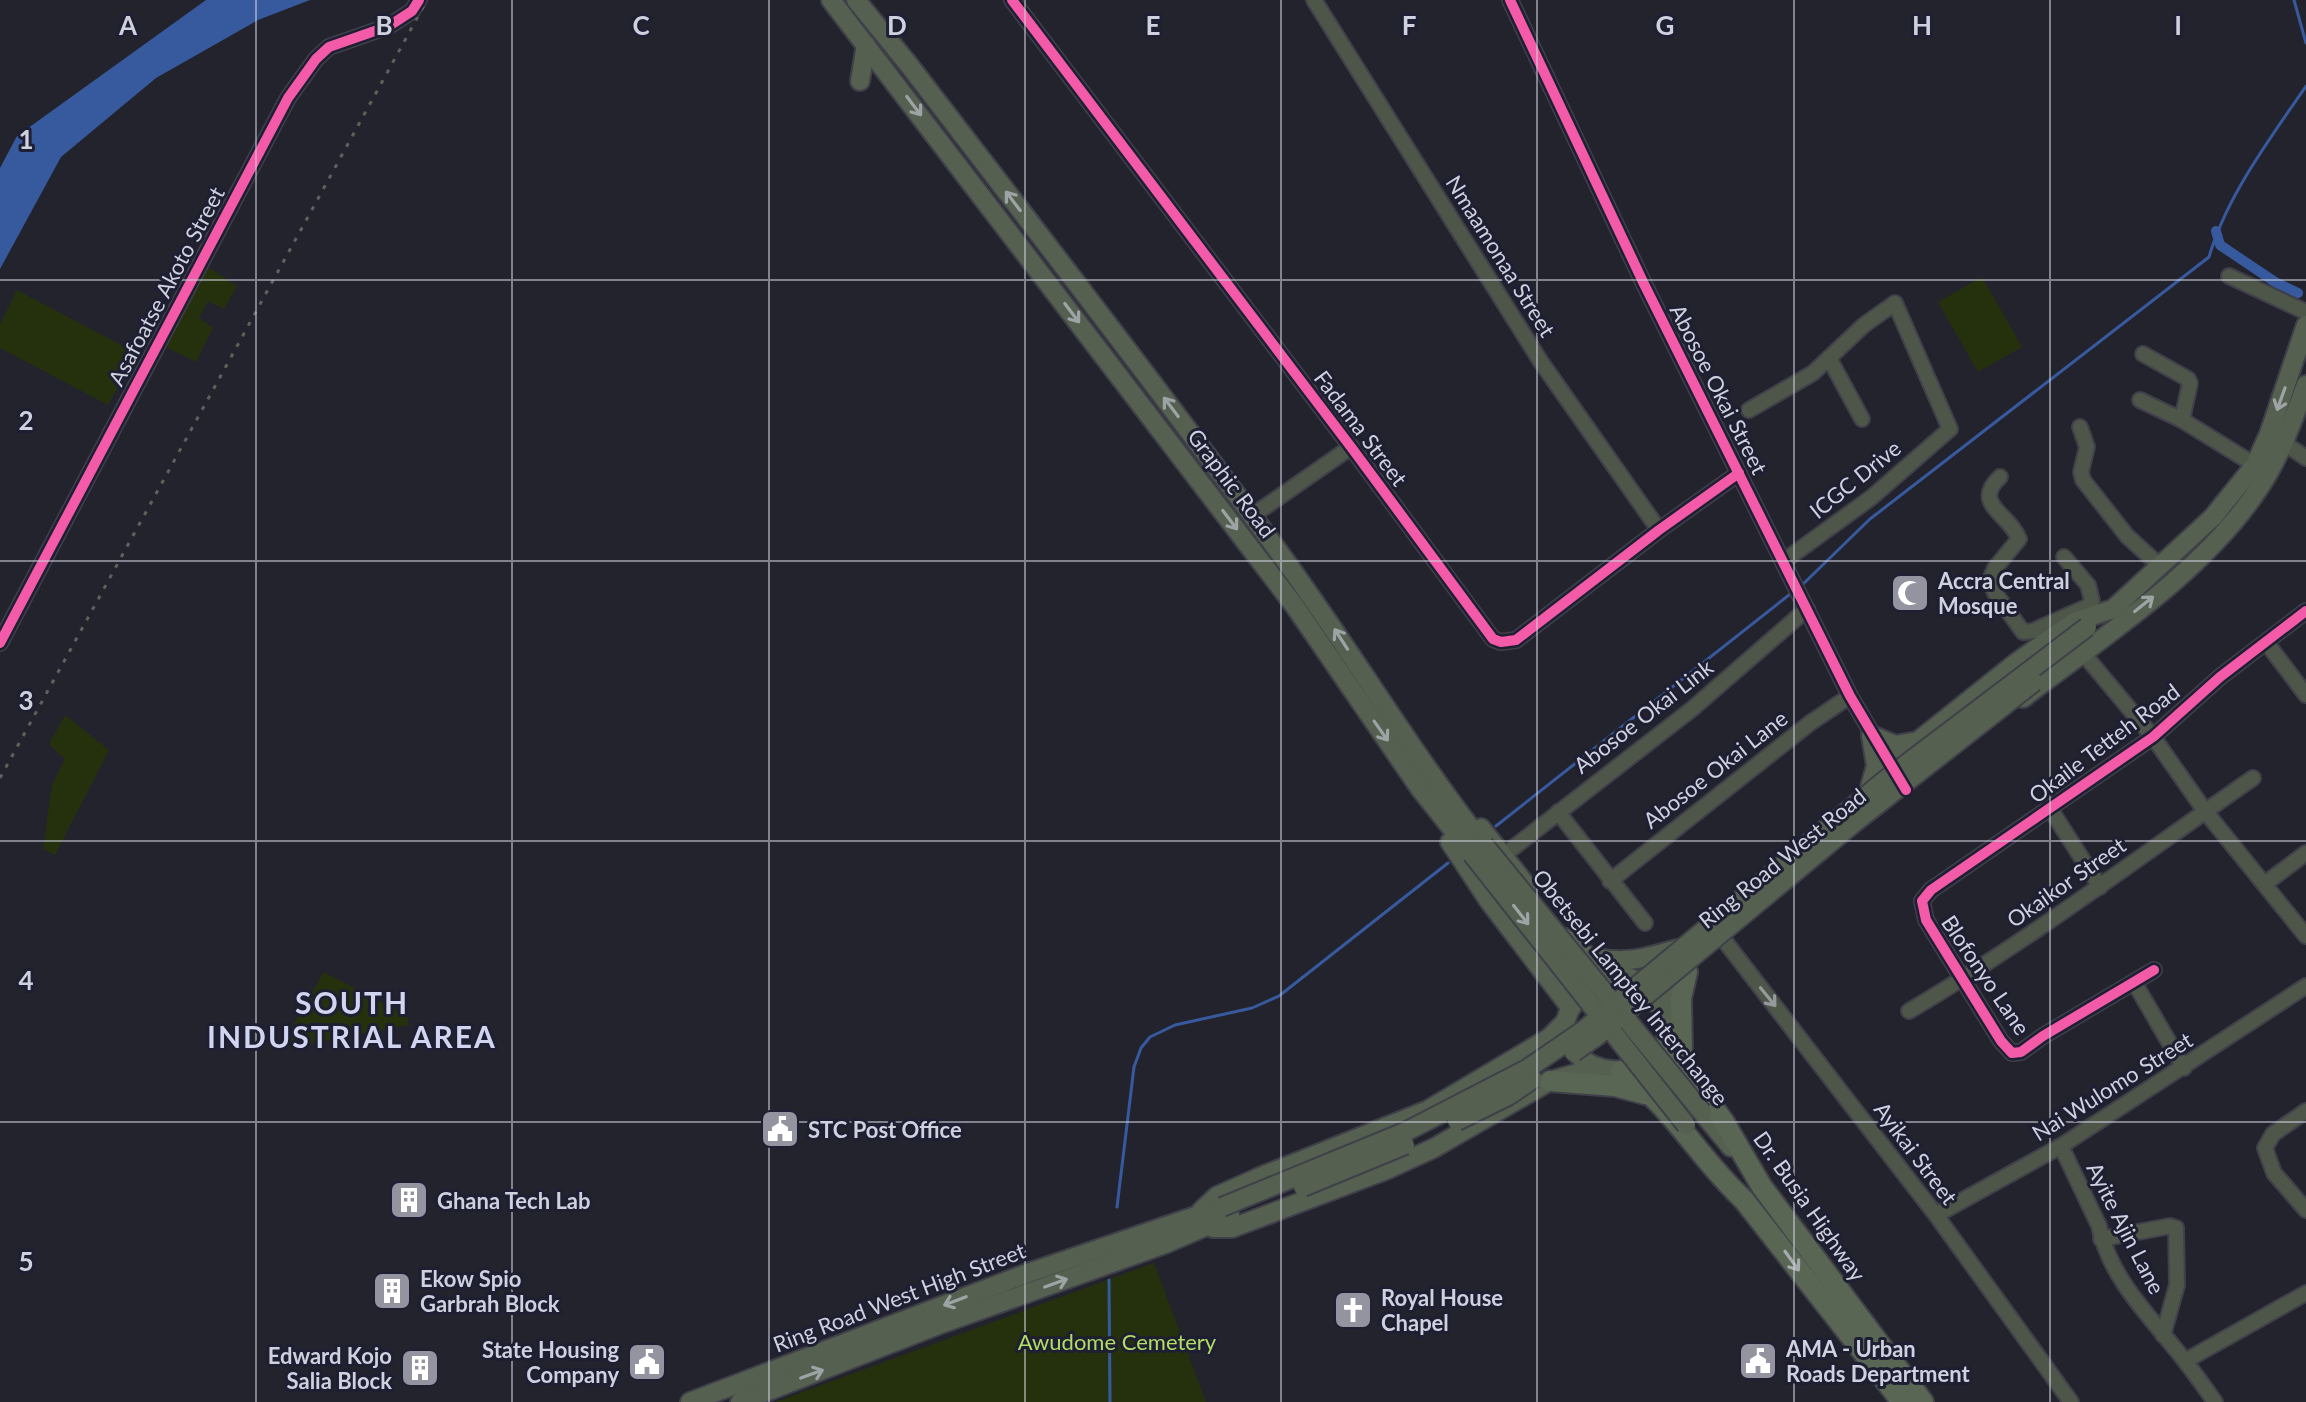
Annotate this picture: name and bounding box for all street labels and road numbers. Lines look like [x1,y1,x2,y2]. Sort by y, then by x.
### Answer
street label: Nmaamonaa Street [1441,170,1561,342]
street label: Asafoatse Akoto Street [102,182,230,390]
street label: Abosoe Okai Street [1664,299,1774,479]
street label: Fadama Street [1309,365,1413,491]
street label: Graphic Road [1182,423,1282,543]
street label: ICGC Drive [1804,434,1906,524]
street label: Abosoe Okai Link [1568,653,1719,779]
street label: Okaile Tetteh Road [2023,678,2185,808]
street label: Abosoe Okai Lane [1638,704,1792,834]
street label: Ring Road West Road [1693,782,1871,934]
street label: Okaikor Street [2001,831,2131,933]
street label: Obetsebi Lamptey Interchange [1527,864,1735,1110]
street label: Blofonyo Lane [1936,910,2036,1040]
street label: Nai Wulomo Street [2027,1026,2197,1146]
street label: Ayikai Street [1869,1096,1963,1210]
street label: Dr. Busia Highway [1748,1126,1872,1287]
street label: Ayite Ajin Lane [2081,1158,2171,1298]
street label: Ring Road West High Street [769,1236,1029,1358]

